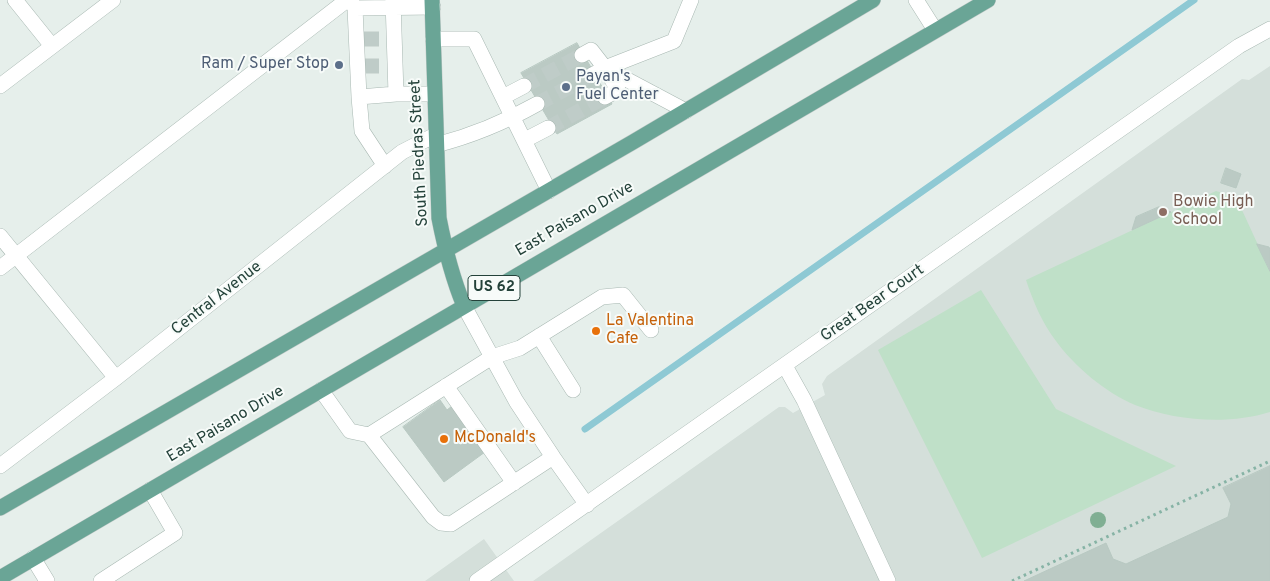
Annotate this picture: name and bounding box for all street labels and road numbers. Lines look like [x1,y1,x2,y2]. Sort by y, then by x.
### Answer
street label: South Piedras Street [407,79,433,227]
street label: East Paisano Drive [513,178,637,262]
street label: Central Avenue [168,258,266,340]
street label: Great Bear Court [817,261,929,347]
road number: US 62 [468,276,520,300]
street label: East Paisano Drive [164,382,288,468]

